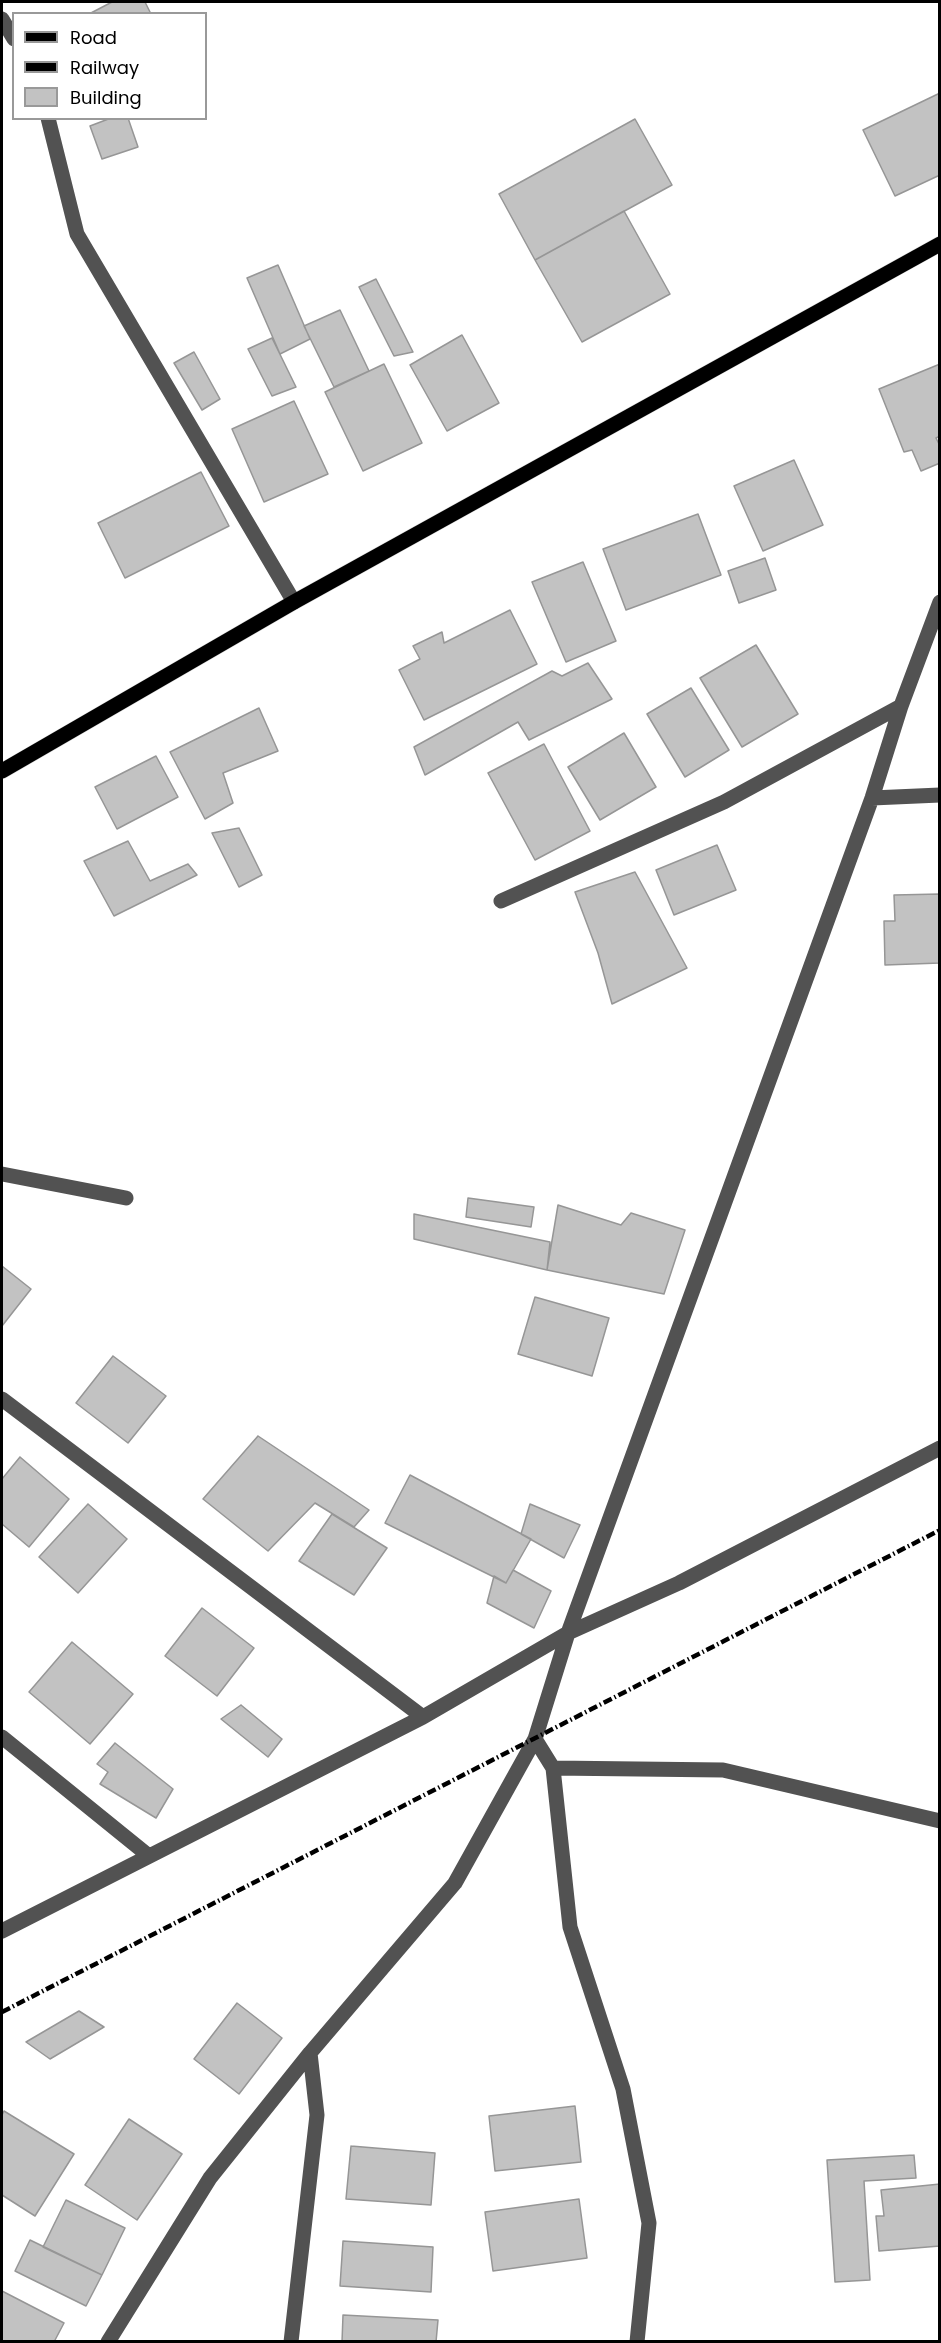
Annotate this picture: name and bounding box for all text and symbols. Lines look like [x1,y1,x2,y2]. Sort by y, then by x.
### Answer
legend [12,12,207,120]
text: Road [70,25,117,50]
text: Railway [70,55,139,80]
text: Building [70,85,142,110]

